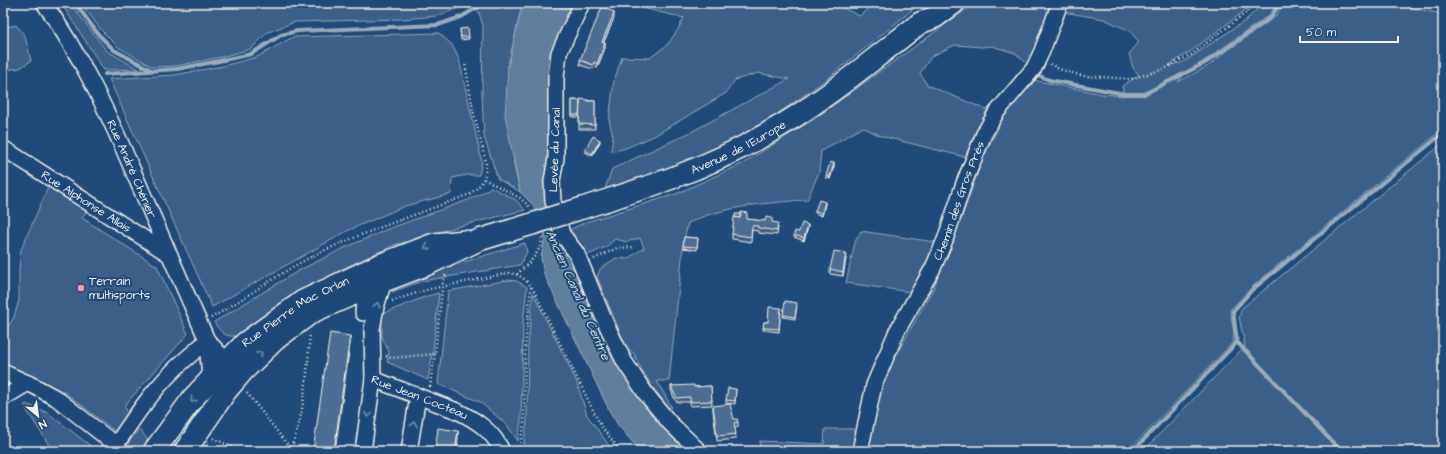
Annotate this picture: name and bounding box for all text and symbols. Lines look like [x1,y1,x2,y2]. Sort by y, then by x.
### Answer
scale bar [1300,18,1398,44]
text: 50 m [1306,24,1337,41]
street label: Levée du Canal [545,107,565,193]
street label: Avenue de l'Europe [688,116,790,178]
street label: Rue André Chénier [103,117,161,221]
street label: Chemin des Gros Prés [929,138,989,263]
street label: Rue Alphonse Allais [38,166,135,237]
water label: Ancien Canal du Centre [541,227,615,364]
one-way arrow [423,242,430,250]
street label: Rue Pierre Mac Orlan [238,272,352,351]
place label: Terrain multisports [89,273,150,304]
marker: Terrain multisports [76,283,86,293]
one-way arrow [372,301,381,308]
one-way arrow [255,351,263,359]
street label: Rue Jean Cocteau [369,371,471,424]
one-way arrow [190,395,197,402]
north arrow [18,396,58,436]
one-way arrow [364,412,373,418]
text: N [36,416,49,433]
one-way arrow [409,420,417,427]

